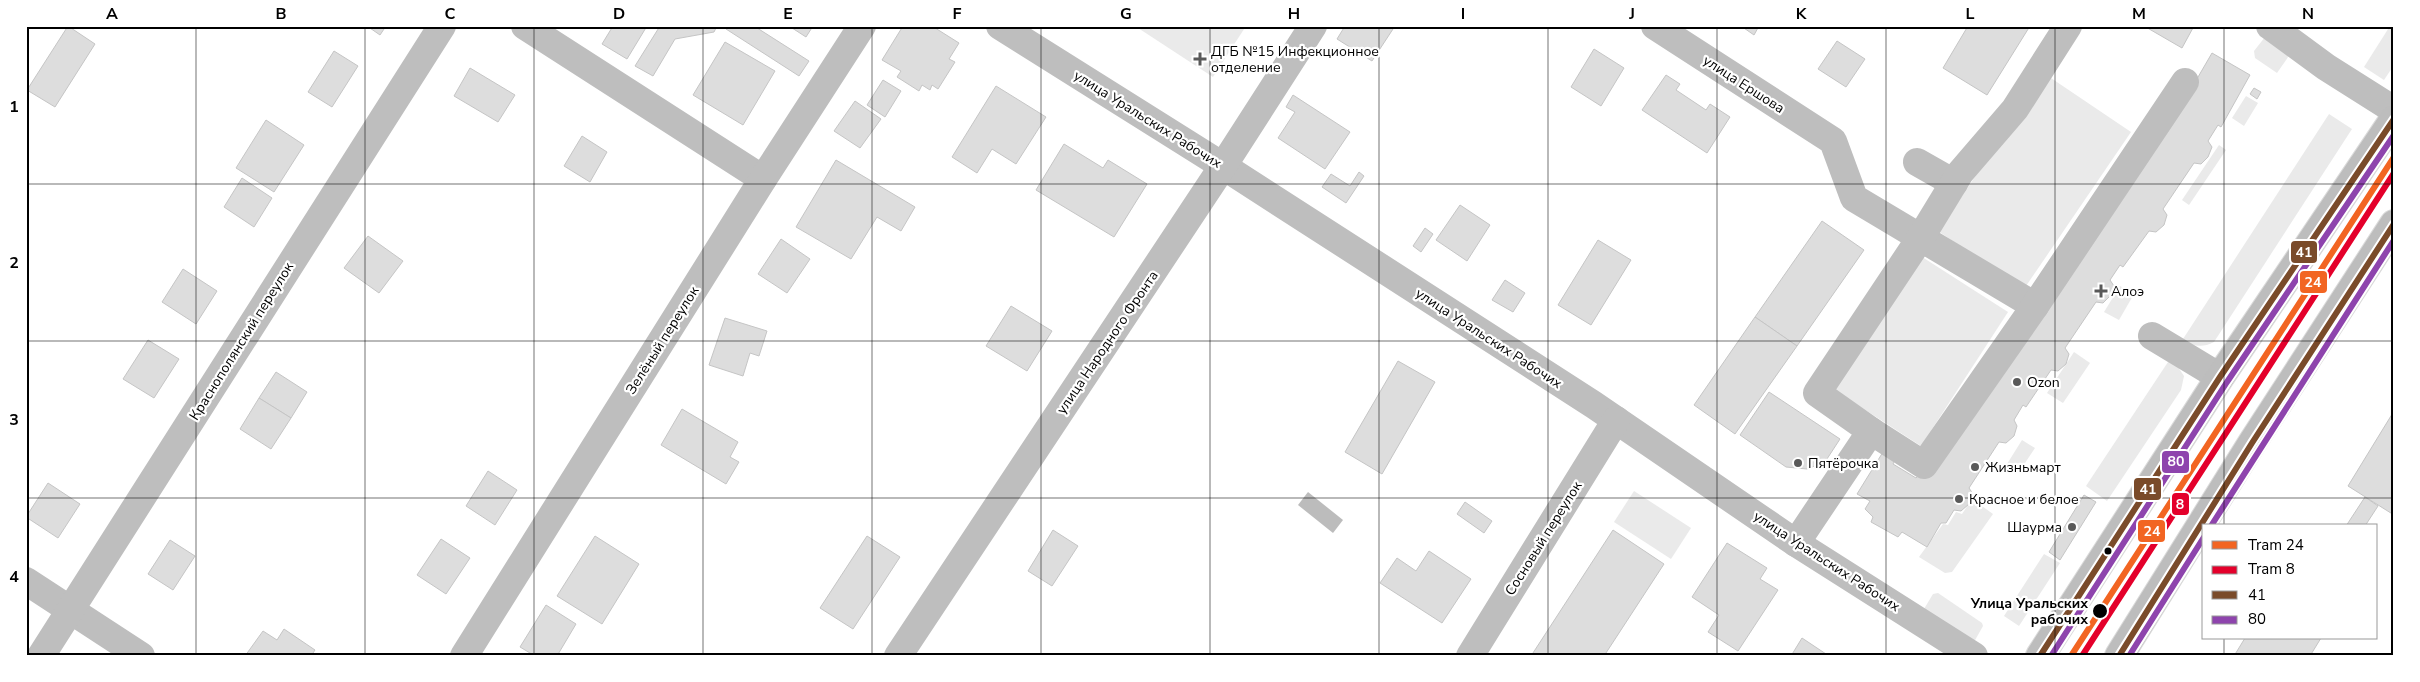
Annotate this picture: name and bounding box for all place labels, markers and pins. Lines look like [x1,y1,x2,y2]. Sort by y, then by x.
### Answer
place label: ДГБ №15 Инфекционное отделение [1211,42,1379,77]
marker: ДГБ №15 Инфекционное отделение [1193,52,1207,66]
place label: Алоэ [2111,282,2144,301]
marker: Алоэ [2095,285,2107,297]
place label: Ozon [2027,373,2060,392]
marker: Ozon [2011,376,2023,388]
place label: Пятёрочка [1808,454,1879,473]
marker: Пятёрочка [1792,457,1804,469]
place label: Жизньмарт [1985,458,2061,477]
marker: Жизньмарт [1969,461,1981,473]
place label: Красное и белое [1969,490,2079,509]
marker: Красное и белое [1953,493,1965,505]
place label: Шаурма [2007,518,2062,537]
marker: Шаурма [2066,521,2078,533]
unlabelled marker [2103,546,2113,556]
place label: Улица Уральских рабочих [1970,594,2088,629]
marker: Улица Уральских рабочих [2091,602,2109,620]

